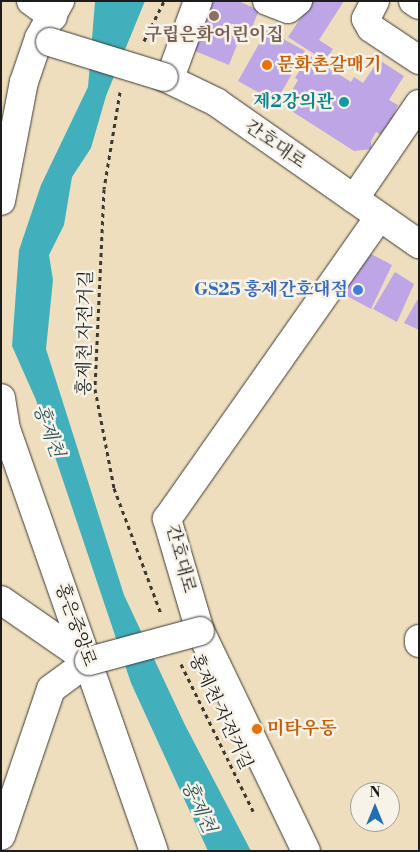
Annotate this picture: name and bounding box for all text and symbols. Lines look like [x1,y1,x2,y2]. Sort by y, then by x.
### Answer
marker: 구립은화어린이집 [208,10,220,22]
place label: 구립은화어린이집 [144,24,284,46]
place label: 문화촌갈매기 [277,54,381,76]
marker: 문화촌갈매기 [261,59,273,71]
place label: 제2강의관 [253,91,334,113]
marker: 제2강의관 [338,96,350,108]
street label: 간호대로 [240,116,310,174]
street label: 홍제천 자전거길 [74,270,98,396]
place label: GS25 홍제간호대점 [194,279,348,301]
marker: GS25 홍제간호대점 [352,284,364,296]
water label: 홍제천 [28,401,68,461]
street label: 간호대로 [161,523,199,595]
street label: 홍은중앙로 [50,580,100,670]
street label: 홍제천 자전거길 [184,651,256,773]
place label: 미타우동 [267,718,337,740]
marker: 미타우동 [251,723,263,735]
water label: 홍제천 [176,777,220,837]
north arrow [350,782,400,832]
text: N [369,784,381,802]

